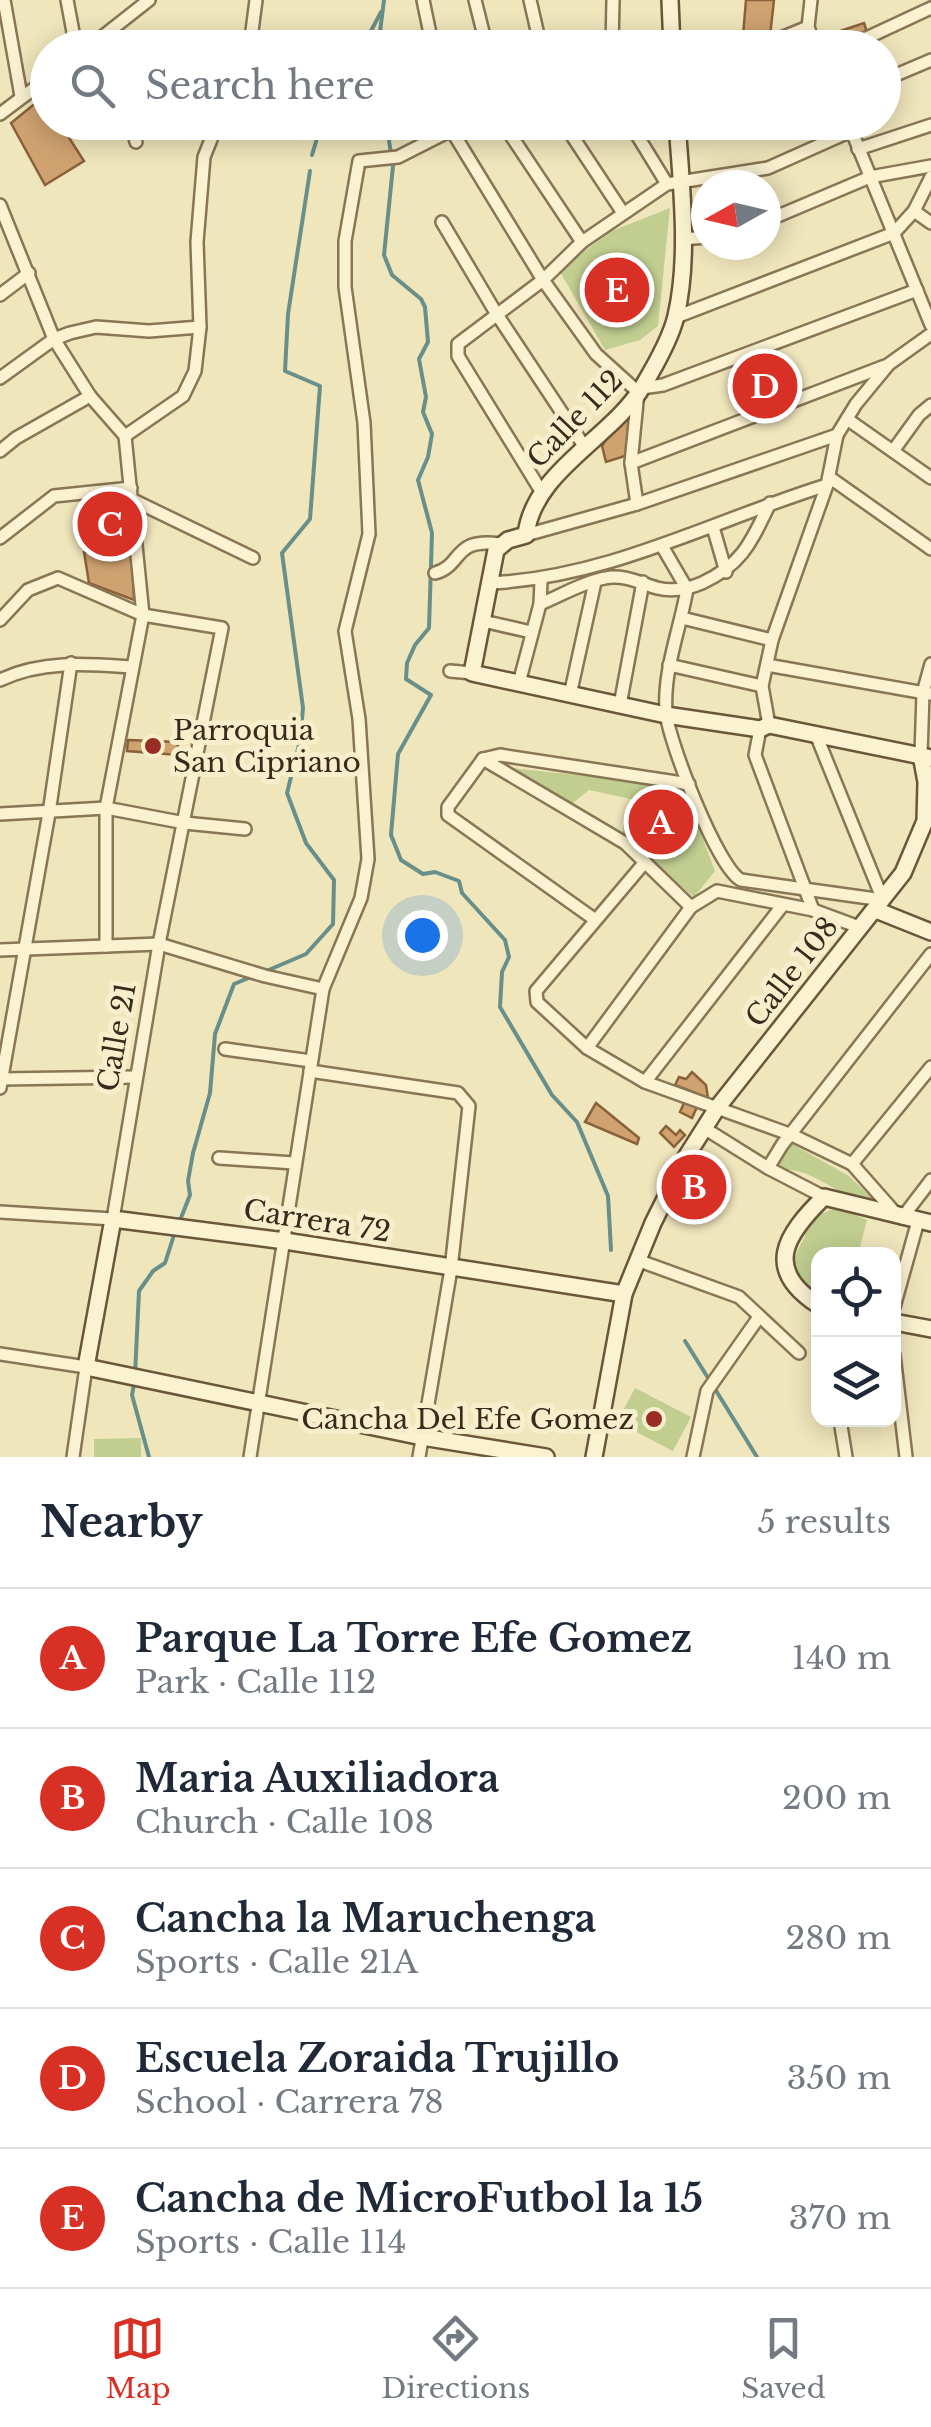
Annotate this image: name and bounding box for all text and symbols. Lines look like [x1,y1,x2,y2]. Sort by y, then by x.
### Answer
search box [30,30,901,140]
icon: search [65,58,120,113]
text: Search here [145,62,375,109]
north arrow [691,170,781,260]
pin: E [584,252,650,328]
pin: D [732,348,798,424]
street label: Calle 112 [520,363,630,475]
pin: C [78,486,142,562]
place label: Parroquia San Cipriano [173,713,361,780]
marker: Parroquia San Cipriano [142,735,164,757]
pin: A [628,784,694,860]
your location [397,910,448,961]
street label: Calle 108 [738,910,846,1034]
street label: Calle 21 [90,980,144,1094]
pin: B [662,1150,726,1224]
street label: Carrera 72 [241,1192,393,1250]
map controls [811,1247,901,1427]
button: locate [811,1247,901,1337]
button: layers [811,1337,901,1427]
place label: Cancha Del Efe Gomez [301,1402,634,1437]
marker: Cancha Del Efe Gomez [643,1408,665,1430]
text: Nearby [40,1496,203,1548]
text: 5 results [757,1502,891,1542]
text: Parque La Torre Efe Gomez [135,1615,692,1662]
text: A [60,1638,85,1678]
text: 140 m [792,1638,891,1678]
text: Park · Calle 112 [135,1662,376,1702]
text: Maria Auxiliadora [135,1755,500,1802]
text: B [60,1778,85,1818]
text: 200 m [782,1778,891,1818]
text: Church · Calle 108 [135,1802,434,1842]
text: Cancha la Maruchenga [135,1895,596,1942]
text: C [59,1918,86,1958]
text: 280 m [786,1918,891,1958]
text: Sports · Calle 21A [135,1942,418,1982]
text: Escuela Zoraida Trujillo [135,2035,619,2082]
text: D [58,2058,87,2098]
text: 350 m [787,2058,891,2098]
text: School · Carrera 78 [135,2082,444,2122]
text: Cancha de MicroFutbol la 15 [135,2175,703,2222]
text: E [60,2198,85,2238]
text: 370 m [789,2198,891,2238]
text: Sports · Calle 114 [135,2222,407,2262]
tab: Map [105,2311,170,2406]
tab: Directions [381,2311,530,2406]
tab: Saved [741,2311,826,2406]

